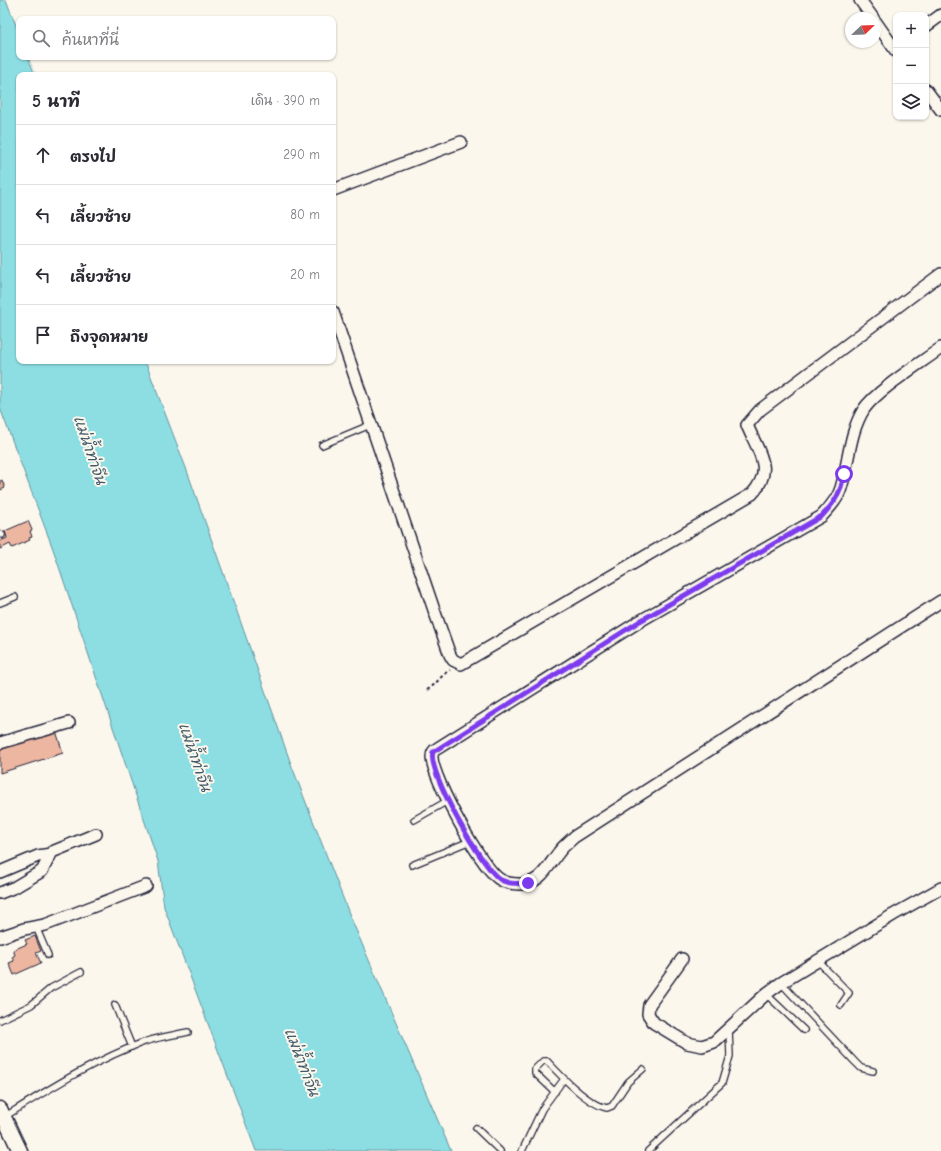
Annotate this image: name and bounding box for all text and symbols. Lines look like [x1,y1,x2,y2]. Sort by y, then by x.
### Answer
north arrow [845,12,881,48]
map controls [893,12,929,120]
button: + [893,12,929,48]
search box [16,16,336,60]
icon: search [30,27,52,49]
text: ค้นหาที่นี่ [62,31,119,49]
button: − [893,48,929,84]
button: layers [893,84,929,120]
text: 5 นาที [32,92,80,111]
text: เดิน · 390 m [251,93,320,108]
icon: ahead [32,144,54,166]
text: 290 m [283,147,320,162]
text: ตรงไป [70,148,116,166]
icon: left [32,204,54,226]
text: 80 m [290,207,320,222]
text: เลี้ยวซ้าย [70,208,131,226]
icon: left [32,264,54,286]
text: 20 m [290,267,320,282]
text: เลี้ยวซ้าย [70,268,131,286]
icon: arrive [32,324,54,346]
text: ถึงจุดหมาย [70,328,148,346]
water label: แม่น้ำท่าจีน [70,412,115,488]
route start [835,465,853,483]
water label: แม่น้ำท่าจีน [175,719,220,795]
route end [519,874,537,892]
water label: แม่น้ำท่าจีน [281,1024,328,1100]

